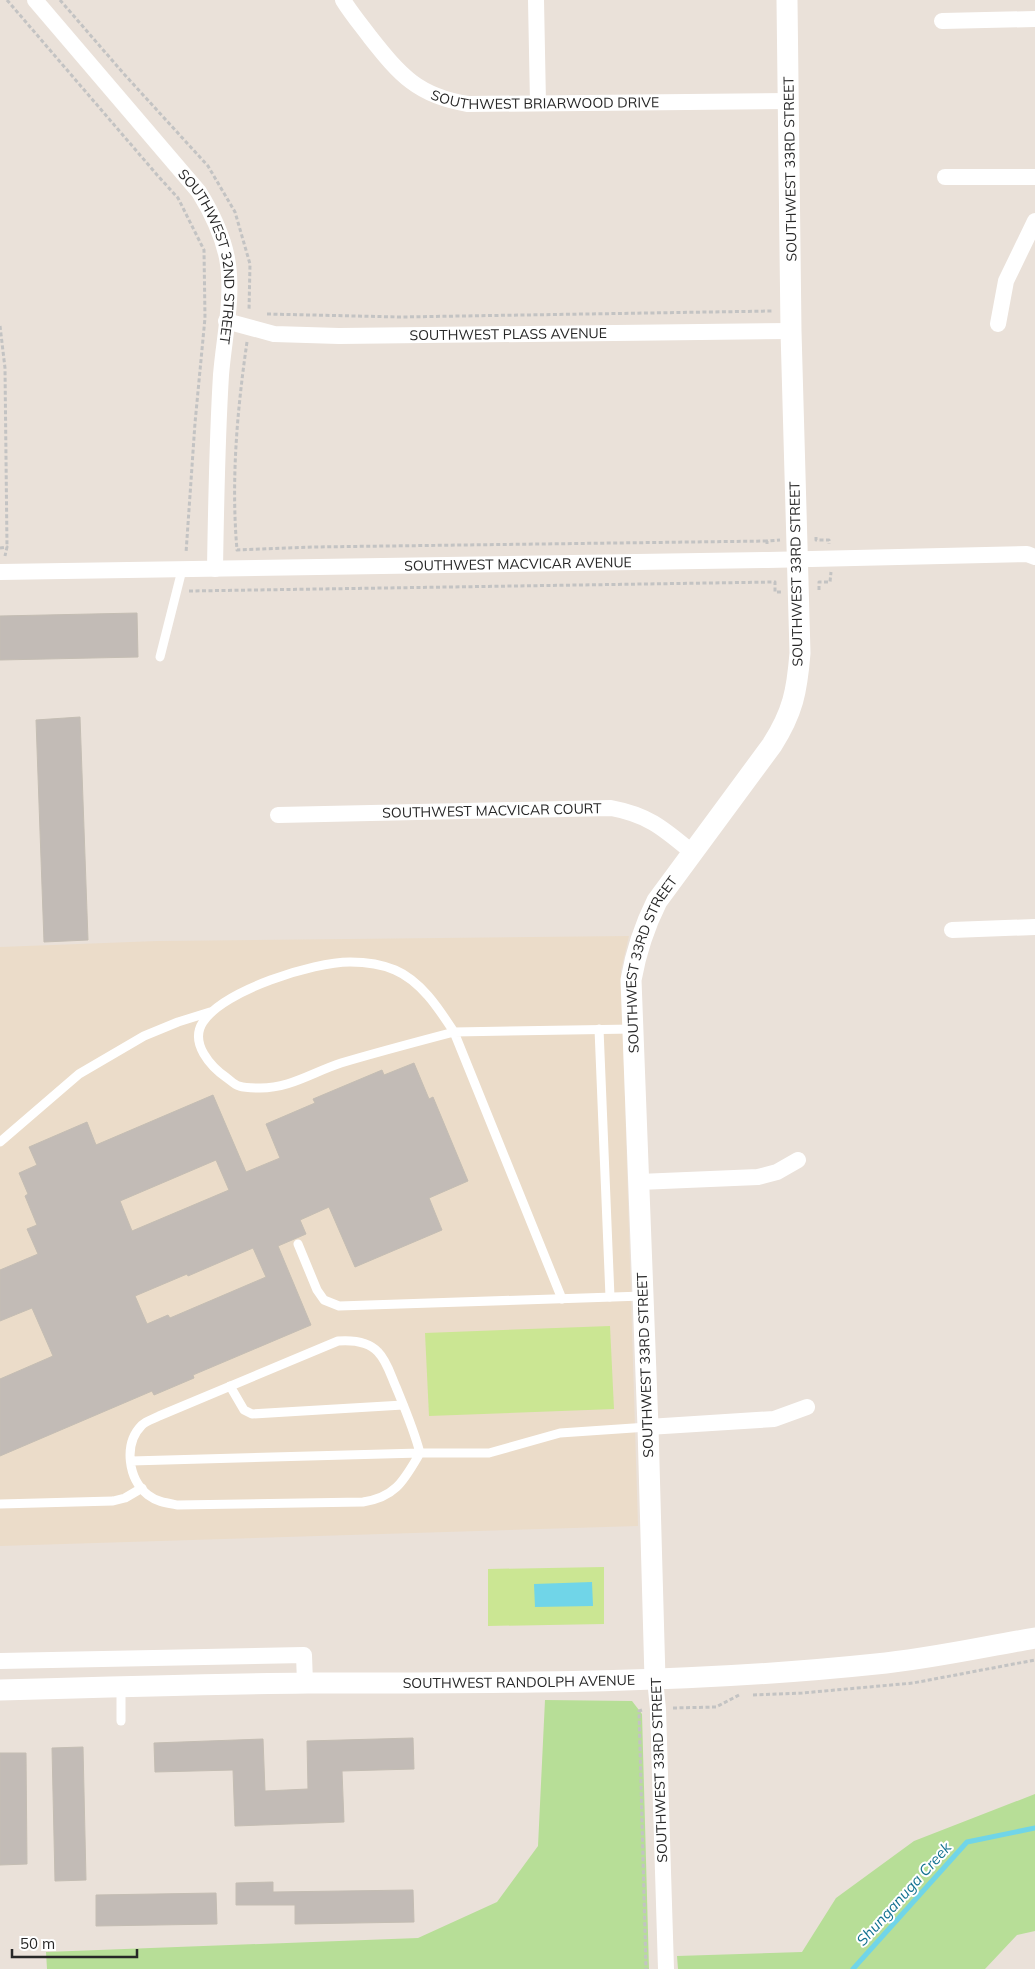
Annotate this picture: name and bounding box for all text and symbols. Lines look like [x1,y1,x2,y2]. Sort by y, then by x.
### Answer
street label: SOUTHWEST 33RD STREET [779,76,801,262]
street label: SOUTHWEST BRIARWOOD DRIVE [428,85,659,113]
street label: SOUTHWEST 32ND STREET [174,165,238,346]
street label: SOUTHWEST PLASS AVENUE [409,324,607,344]
street label: SOUTHWEST 33RD STREET [785,481,807,667]
street label: SOUTHWEST MACVICAR AVENUE [404,553,632,575]
street label: SOUTHWEST MACVICAR COURT [382,799,602,822]
street label: SOUTHWEST 33RD STREET [622,872,682,1053]
street label: SOUTHWEST 33RD STREET [633,1272,657,1458]
street label: SOUTHWEST RANDOLPH AVENUE [403,1671,635,1692]
street label: SOUTHWEST 33RD STREET [647,1677,671,1863]
water label: Shunganuga Creek [852,1837,956,1949]
scale bar [12,1926,138,1958]
text: 50 m [20,1934,55,1953]

